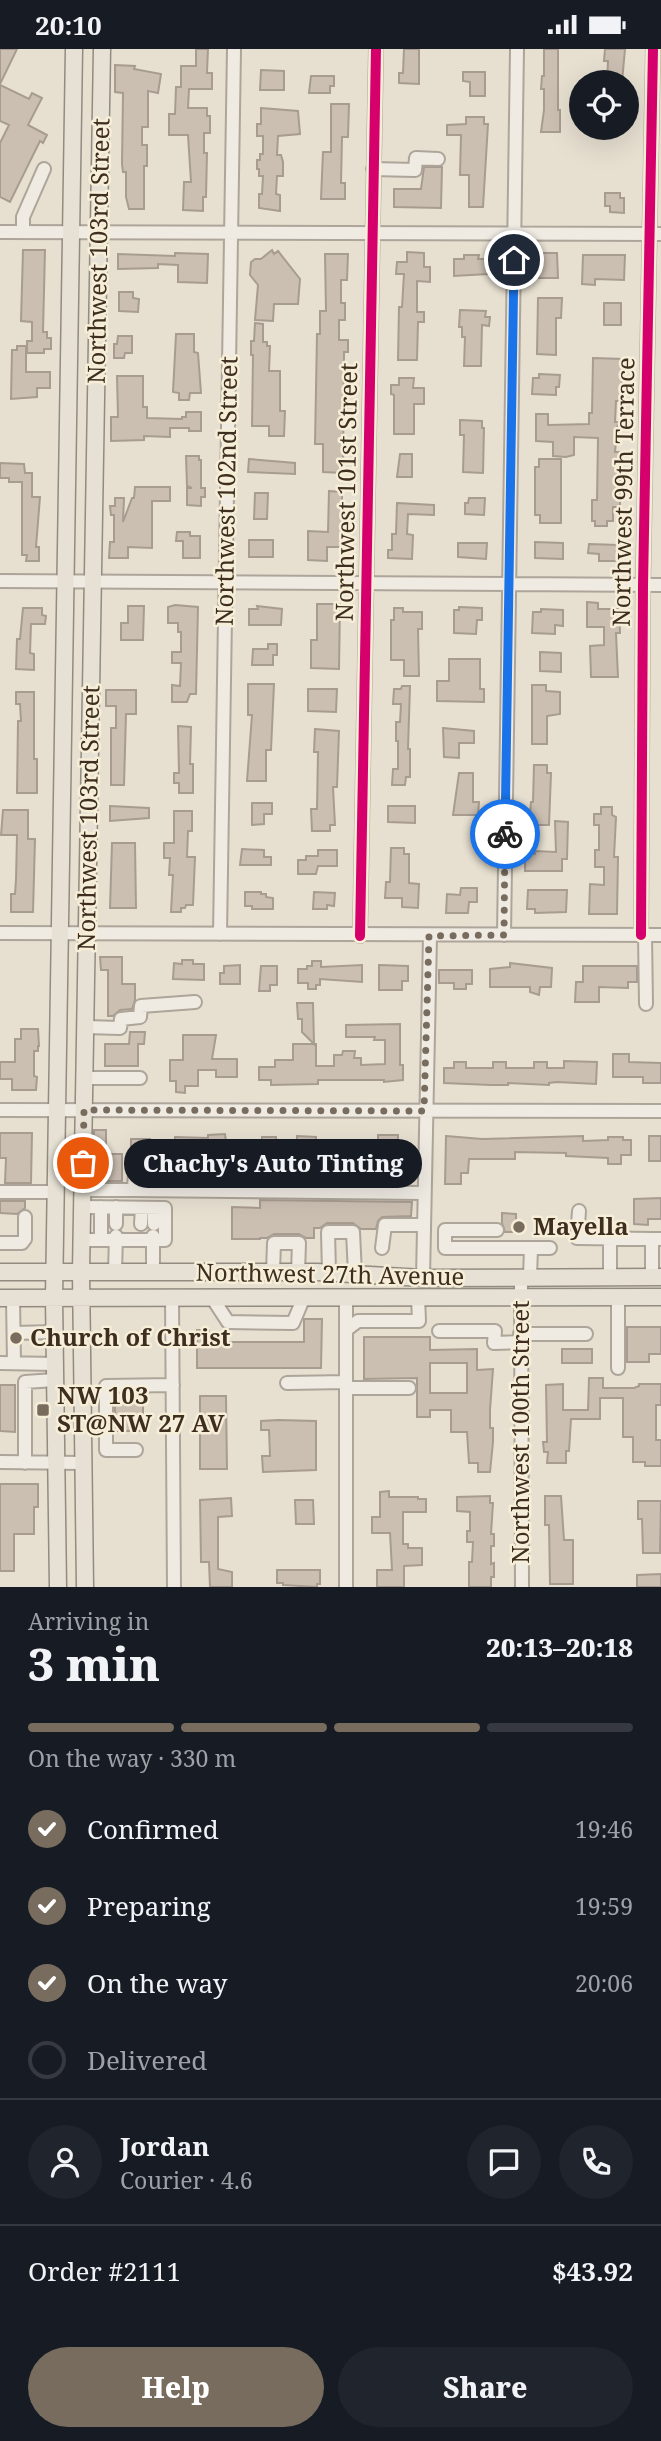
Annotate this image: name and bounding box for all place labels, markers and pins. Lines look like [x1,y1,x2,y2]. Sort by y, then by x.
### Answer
pin [484,230,544,290]
pin [53,1133,113,1193]
callout: Chachy's Auto Tinting [125,1139,422,1187]
place label: Mayella [533,1209,629,1242]
marker: Mayella [511,1219,527,1235]
place label: Church of Christ [30,1320,231,1353]
marker: Church of Christ [8,1330,24,1346]
place label: NW 103 ST@NW 27 AV [57,1378,225,1439]
marker: NW 103 ST@NW 27 AV [35,1402,51,1418]

